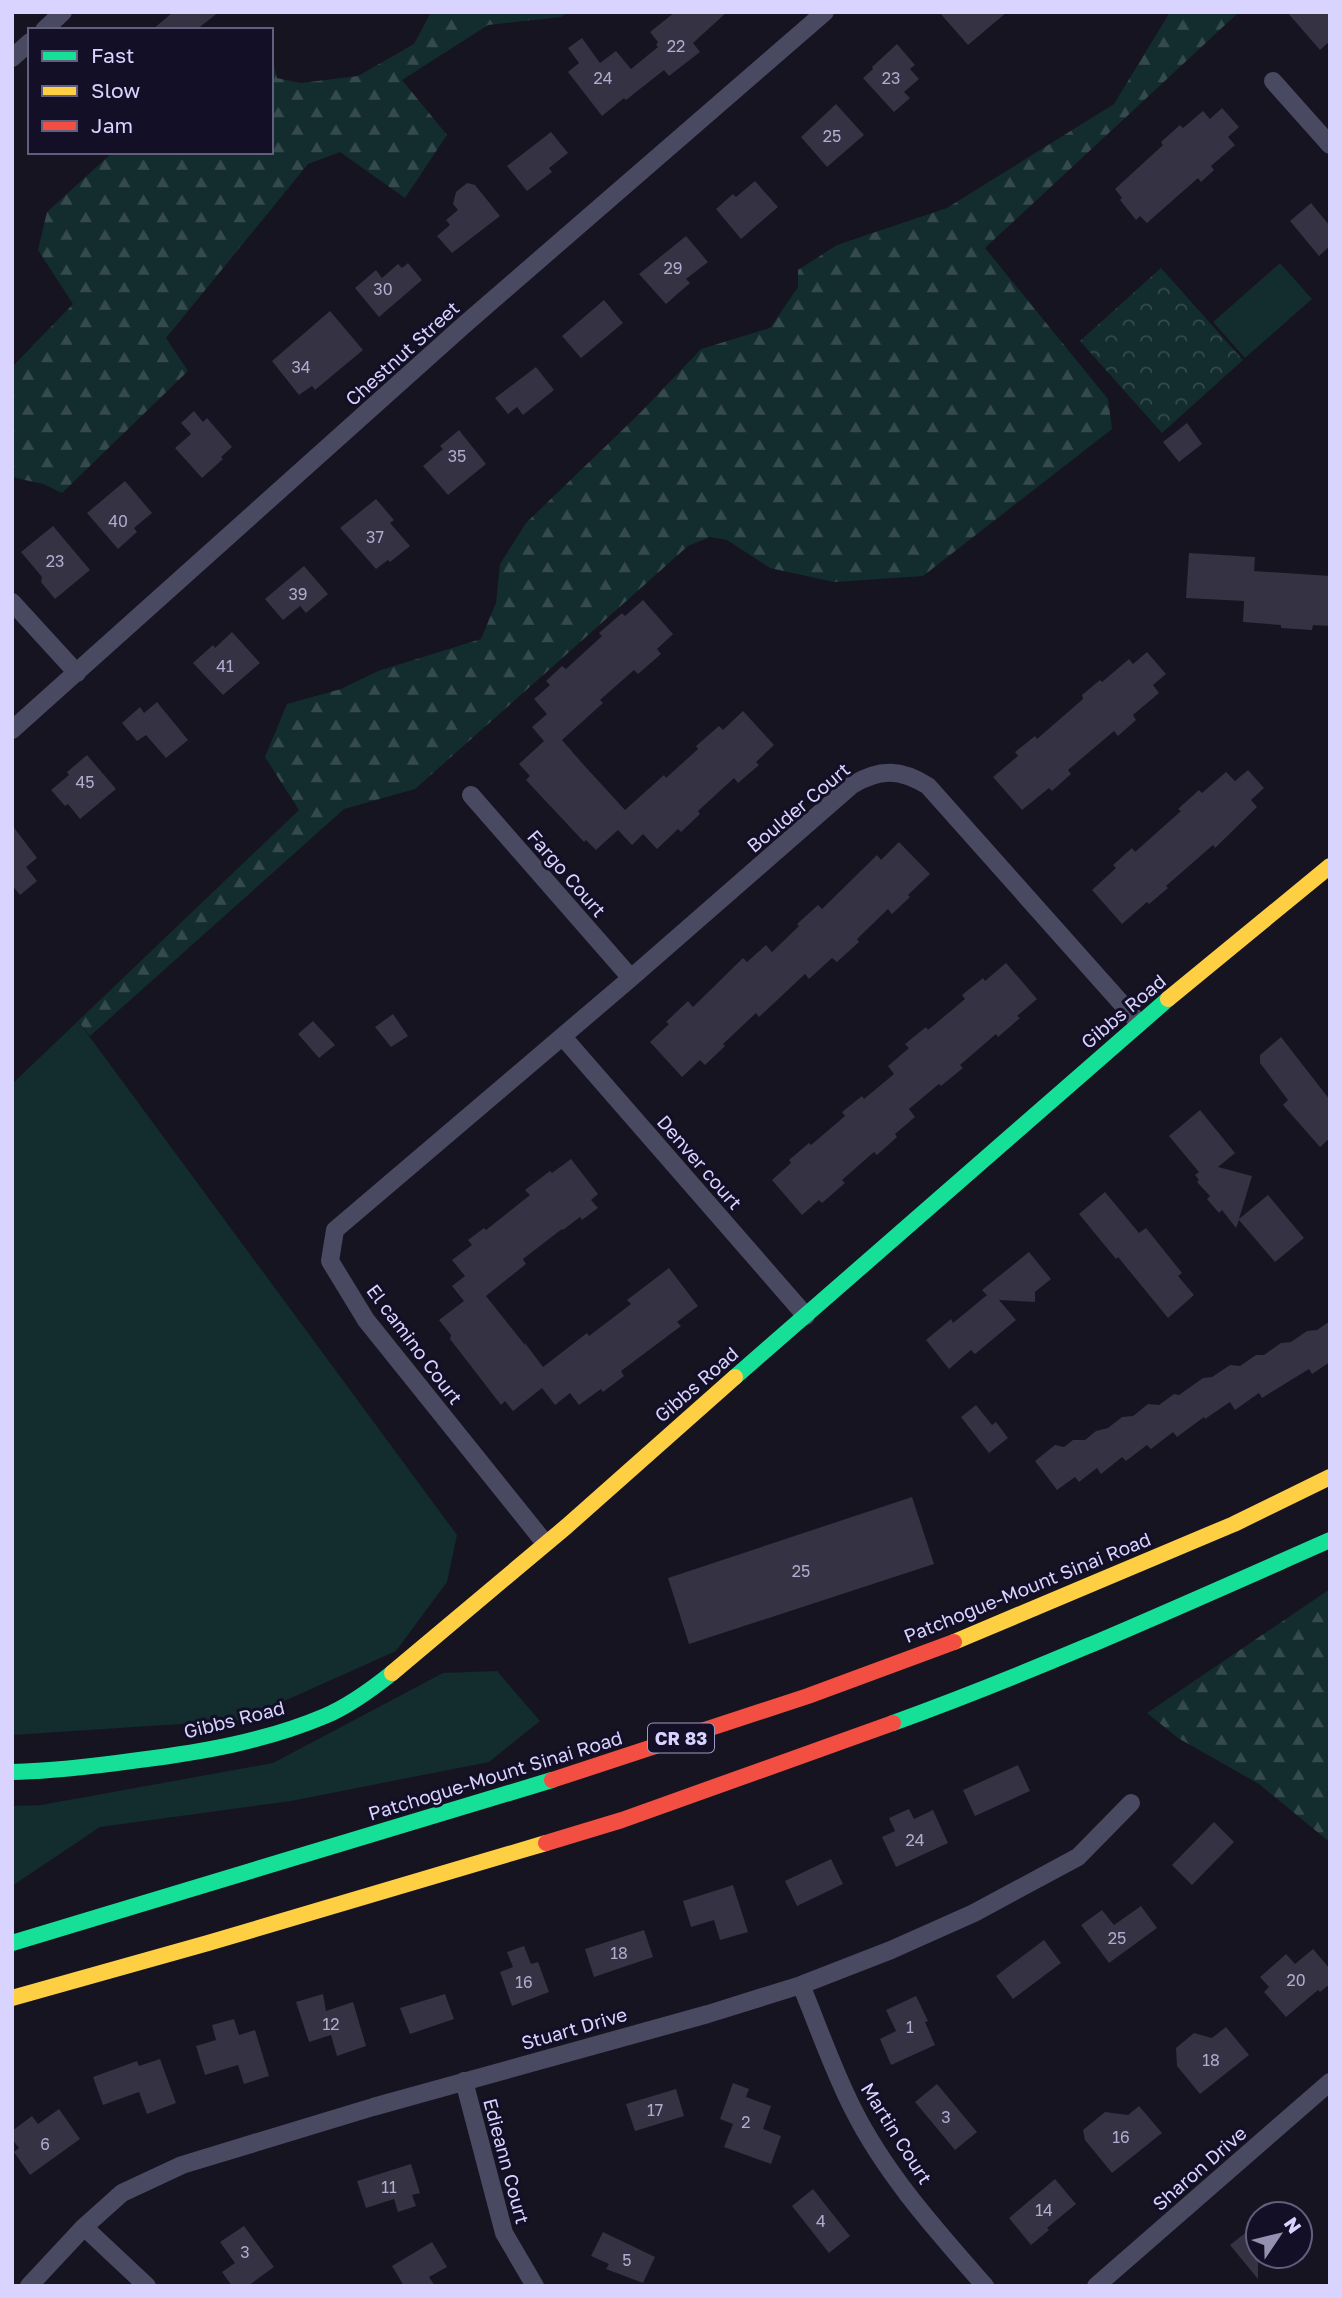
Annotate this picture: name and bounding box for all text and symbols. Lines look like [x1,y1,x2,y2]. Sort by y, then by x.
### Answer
legend [28,28,273,154]
house number: 22 [667,36,685,56]
text: Fast [91,42,134,68]
house number: 24 [593,68,613,88]
house number: 23 [882,68,900,88]
text: Slow [91,77,140,103]
text: Jam [91,112,133,138]
house number: 25 [823,126,841,146]
house number: 29 [664,258,682,278]
house number: 30 [373,279,393,299]
street label: Chestnut Street [340,296,464,410]
house number: 34 [291,357,311,377]
house number: 35 [448,446,466,466]
house number: 40 [108,511,128,531]
house number: 37 [366,527,384,547]
house number: 23 [46,551,64,571]
house number: 39 [288,584,308,604]
house number: 41 [216,656,234,676]
street label: Boulder Court [742,757,854,857]
house number: 45 [75,772,95,792]
street label: Fargo Court [523,825,611,921]
street label: Gibbs Road [1076,969,1170,1053]
street label: Denver court [653,1110,747,1214]
street label: El camino Court [362,1279,468,1409]
street label: Gibbs Road [649,1341,743,1427]
street label: Patchogue-Mount Sinai Road [900,1527,1154,1647]
house number: 25 [792,1561,810,1581]
street label: Gibbs Road [181,1695,287,1743]
road number: CR 83 [648,1723,714,1752]
street label: Patchogue-Mount Sinai Road [365,1725,625,1825]
house number: 24 [905,1830,925,1850]
house number: 25 [1108,1928,1126,1948]
house number: 18 [610,1943,628,1963]
house number: 20 [1286,1970,1306,1990]
house number: 16 [515,1972,533,1992]
street label: Stuart Drive [519,2002,629,2054]
house number: 12 [322,2014,340,2034]
house number: 1 [906,2017,914,2037]
house number: 18 [1202,2050,1220,2070]
street label: Martin Court [857,2078,937,2188]
street label: Edieann Court [479,2096,535,2226]
house number: 17 [647,2100,663,2120]
house number: 3 [941,2107,951,2127]
house number: 2 [741,2112,751,2132]
street label: Sharon Drive [1147,2121,1251,2215]
house number: 16 [1112,2127,1130,2147]
house number: 6 [40,2134,50,2154]
house number: 11 [381,2177,397,2197]
house number: 14 [1035,2200,1053,2220]
north arrow [1244,2200,1314,2270]
house number: 4 [816,2211,826,2231]
text: N [1280,2212,1307,2237]
house number: 3 [240,2242,250,2262]
house number: 5 [622,2250,632,2270]

